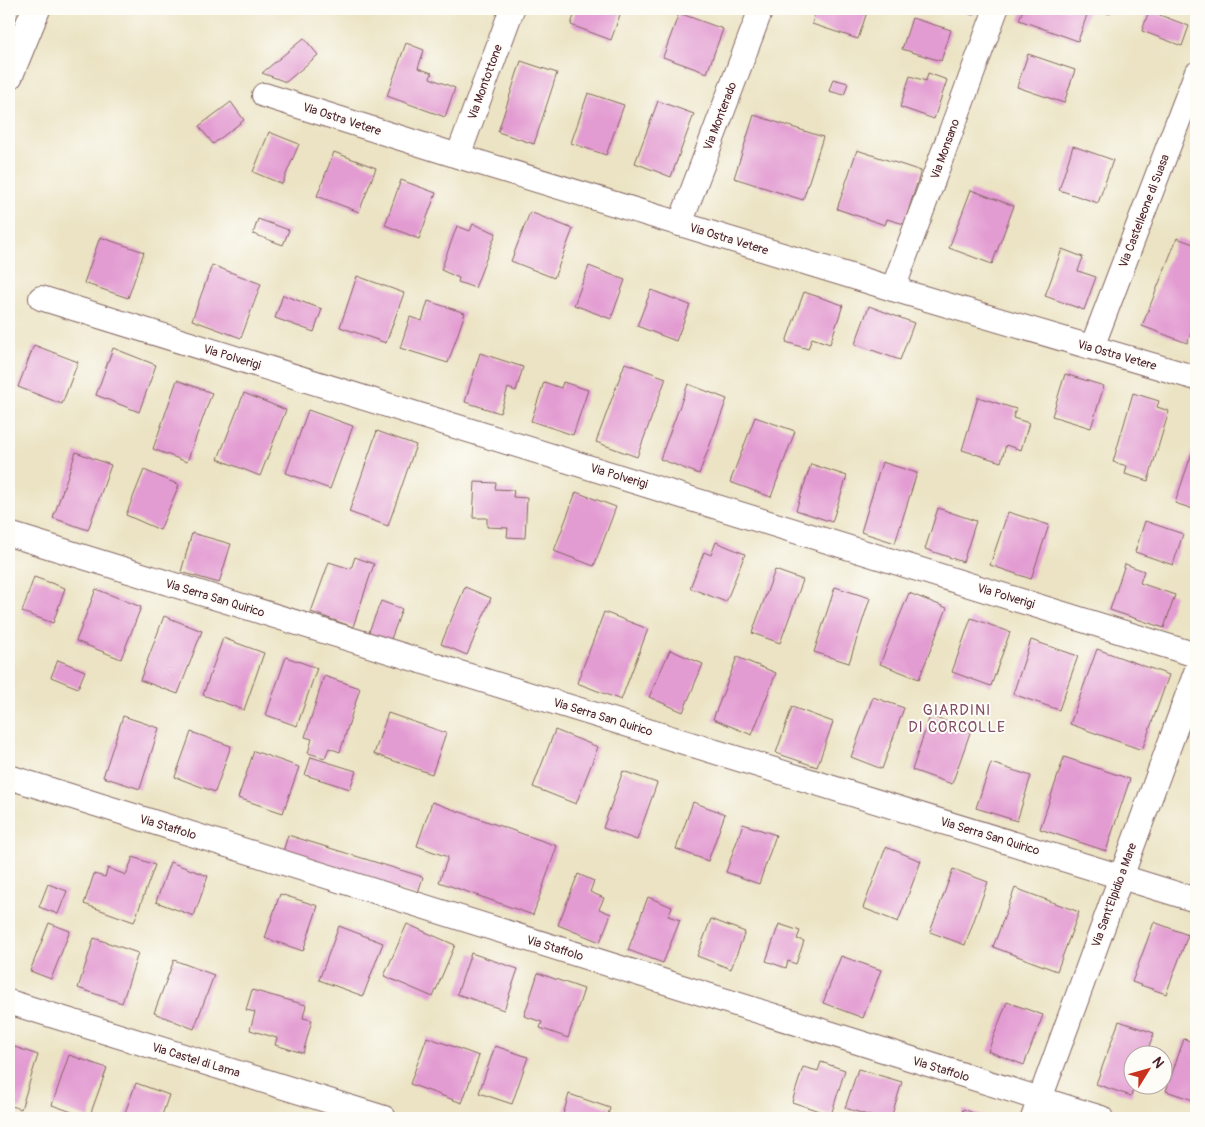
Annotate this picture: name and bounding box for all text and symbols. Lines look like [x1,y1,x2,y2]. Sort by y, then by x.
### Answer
street label: Via Montottone [465,42,506,122]
street label: Via Monterado [701,79,741,152]
street label: Via Ostra Vetere [301,100,383,139]
street label: Via Monsano [928,116,963,181]
street label: Via Castelleone di Suasa [1116,152,1173,270]
street label: Via Ostra Vetere [688,220,770,259]
street label: Via Ostra Vetere [1076,337,1158,374]
street label: Via Polverigi [201,342,262,373]
street label: Via Polverigi [588,461,649,492]
street label: Via Serra San Quirico [163,576,267,621]
street label: Via Polverigi [975,581,1036,612]
street label: Via Serra San Quirico [551,695,655,740]
district label: GIARDINI DI CORCOLLE [908,701,1006,737]
street label: Via Staffolo [138,812,199,843]
street label: Via Serra San Quirico [938,814,1042,859]
street label: Via Sant'Elpidio a Mare [1089,841,1140,949]
street label: Via Staffolo [525,933,586,964]
street label: Via Castel di Lama [150,1040,242,1081]
north arrow [1122,1044,1172,1094]
street label: Via Staffolo [911,1054,972,1085]
text: N [1148,1054,1168,1071]

